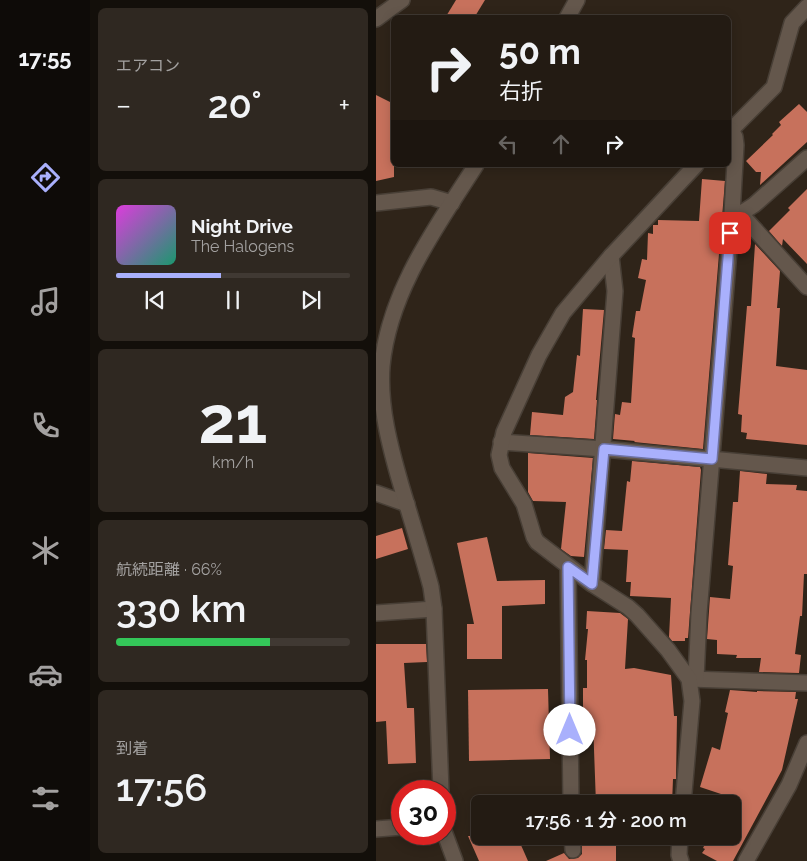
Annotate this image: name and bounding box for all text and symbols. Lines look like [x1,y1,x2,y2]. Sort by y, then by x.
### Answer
text: 50 m [499,31,581,72]
icon: right [416,35,481,100]
text: 17:55 [18,45,72,71]
text: エアコン [116,56,180,75]
text: 右折 [499,78,543,104]
text: 20° [208,82,262,127]
text: − [116,89,131,122]
text: + [338,89,350,122]
icon: left [494,130,522,158]
icon: ahead [547,130,575,158]
icon: right [600,130,628,158]
icon: directions [28,160,63,195]
pin [709,212,751,254]
text: Night Drive [191,215,293,237]
icon: arrive [716,219,744,247]
text: The Halogens [191,237,294,256]
icon: music [28,284,63,319]
icon: previous [141,286,169,314]
icon: pause [219,286,247,314]
icon: next [297,286,325,314]
text: 21 [199,382,267,458]
icon: phone [28,408,63,443]
text: km/h [212,453,254,472]
icon: climate [28,533,63,568]
text: 航続距離 · 66% [116,560,222,579]
text: 330 km [116,586,247,631]
icon: car [28,657,63,692]
position arrow [543,703,595,755]
text: 到着 [116,739,148,758]
text: 17:56 [116,765,207,810]
speed limit sign: 30 [391,780,456,845]
icon: filters [28,781,63,816]
text: 17:56 · 1 分 · 200 m [525,809,687,831]

